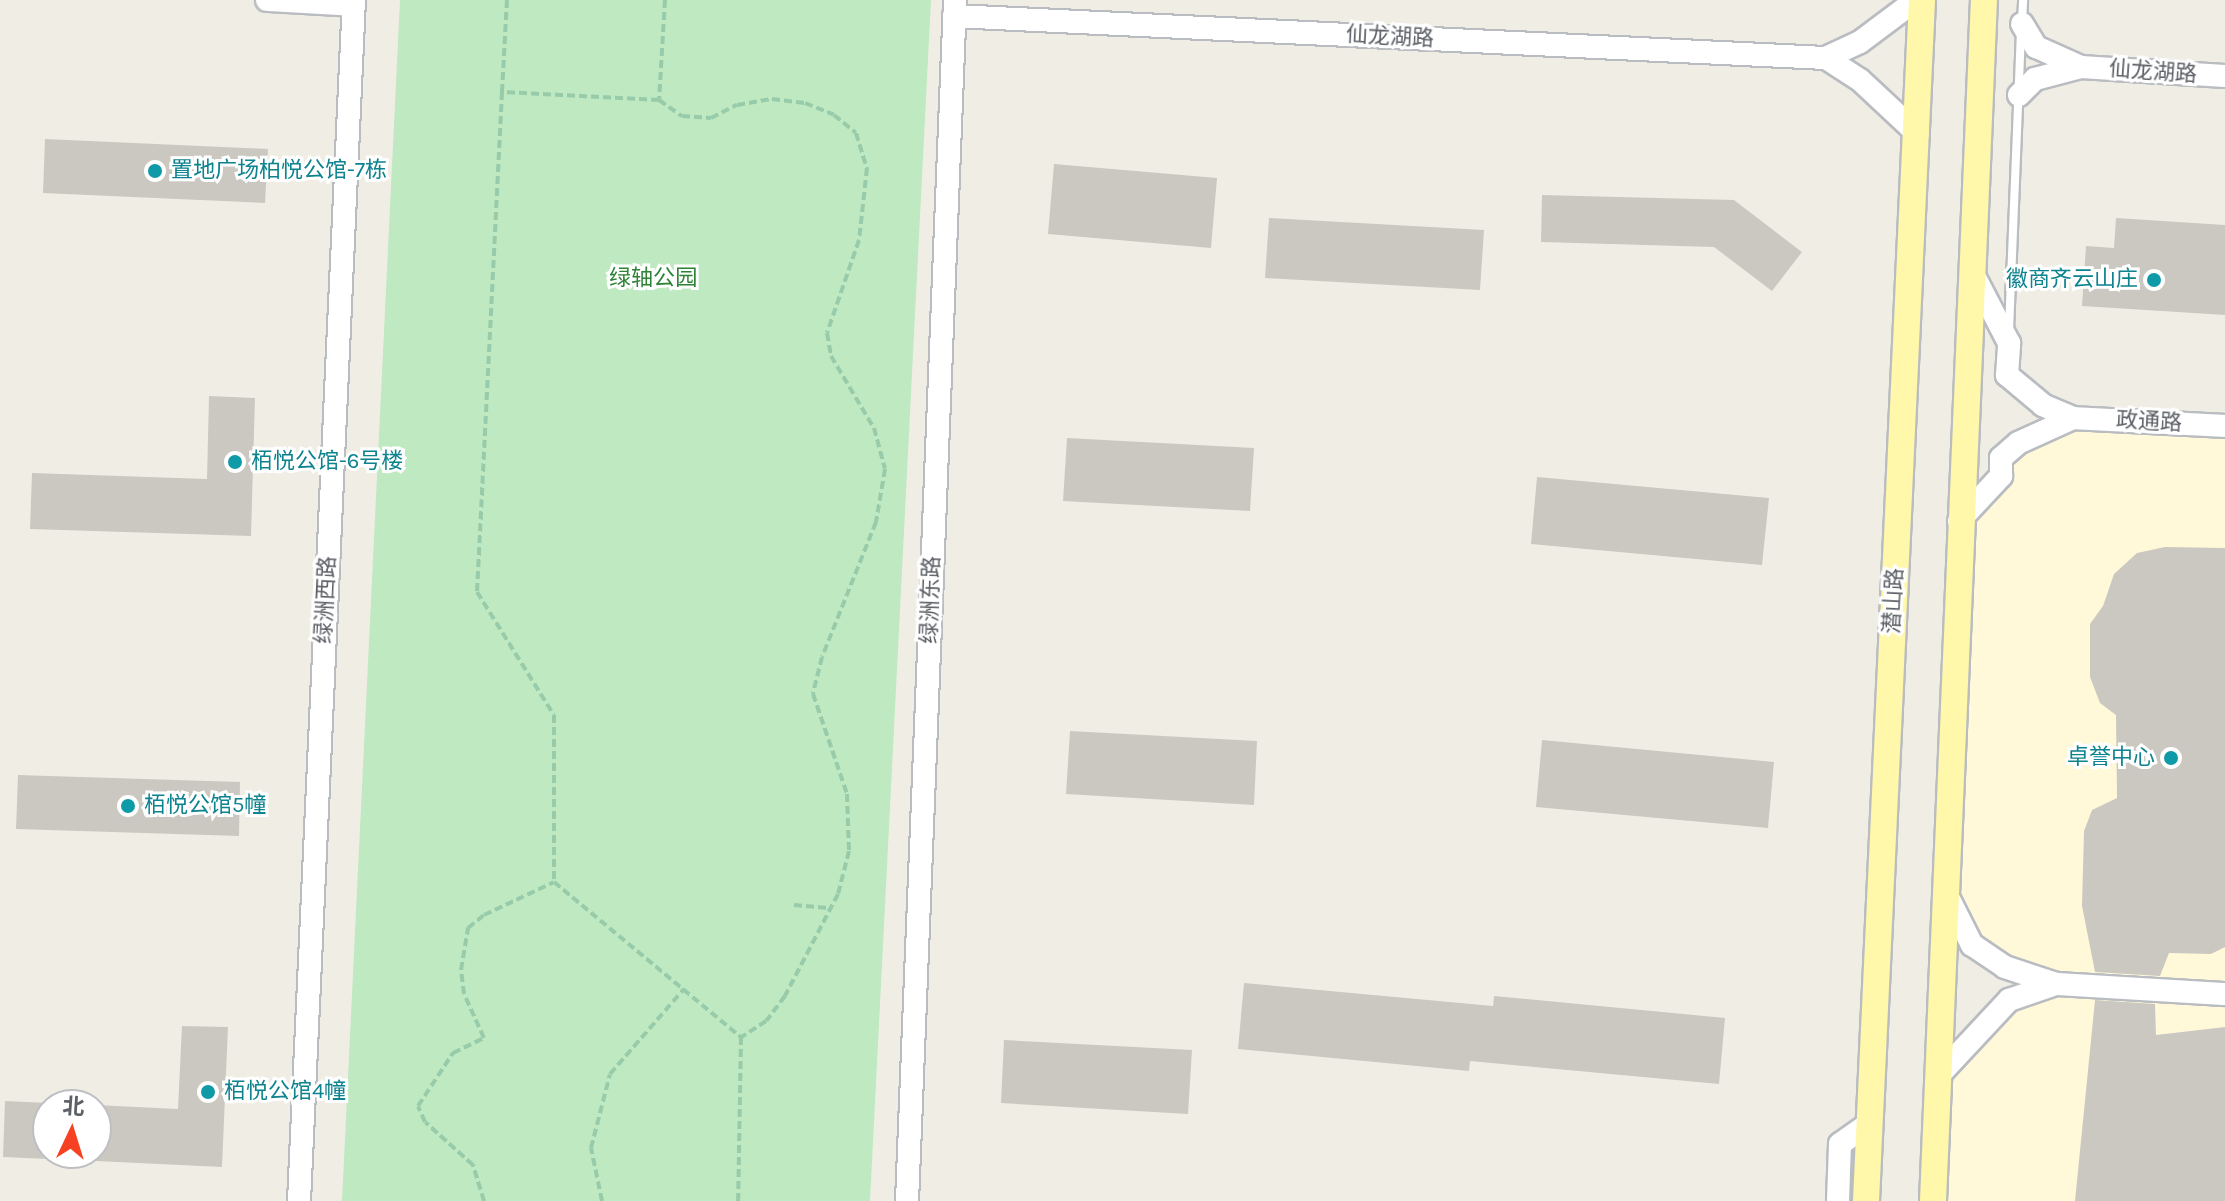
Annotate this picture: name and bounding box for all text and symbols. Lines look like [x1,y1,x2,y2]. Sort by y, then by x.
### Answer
street label: 仙龙湖路 [1345,22,1435,52]
street label: 仙龙湖路 [2108,56,2198,88]
place label: 置地广场柏悦公馆-7栋 [171,158,387,184]
marker: 置地广场柏悦公馆-7栋 [146,162,164,180]
park label: 绿轴公园 [609,266,697,292]
place label: 徽商齐云山庄 [2006,267,2138,293]
marker: 徽商齐云山庄 [2145,271,2163,289]
street label: 政通路 [2115,407,2183,437]
place label: 栢悦公馆-6号楼 [251,449,403,475]
marker: 栢悦公馆-6号楼 [226,453,244,471]
street label: 绿洲西路 [311,555,341,645]
street label: 绿洲东路 [916,556,946,644]
street label: 潜山路 [1879,567,1909,635]
place label: 卓誉中心 [2067,745,2155,771]
marker: 卓誉中心 [2162,749,2180,767]
place label: 栢悦公馆5幢 [144,793,266,819]
marker: 栢悦公馆5幢 [119,797,137,815]
place label: 栢悦公馆4幢 [224,1079,346,1105]
marker: 栢悦公馆4幢 [199,1083,217,1101]
north arrow [32,1089,112,1169]
text: 北 [62,1093,85,1121]

